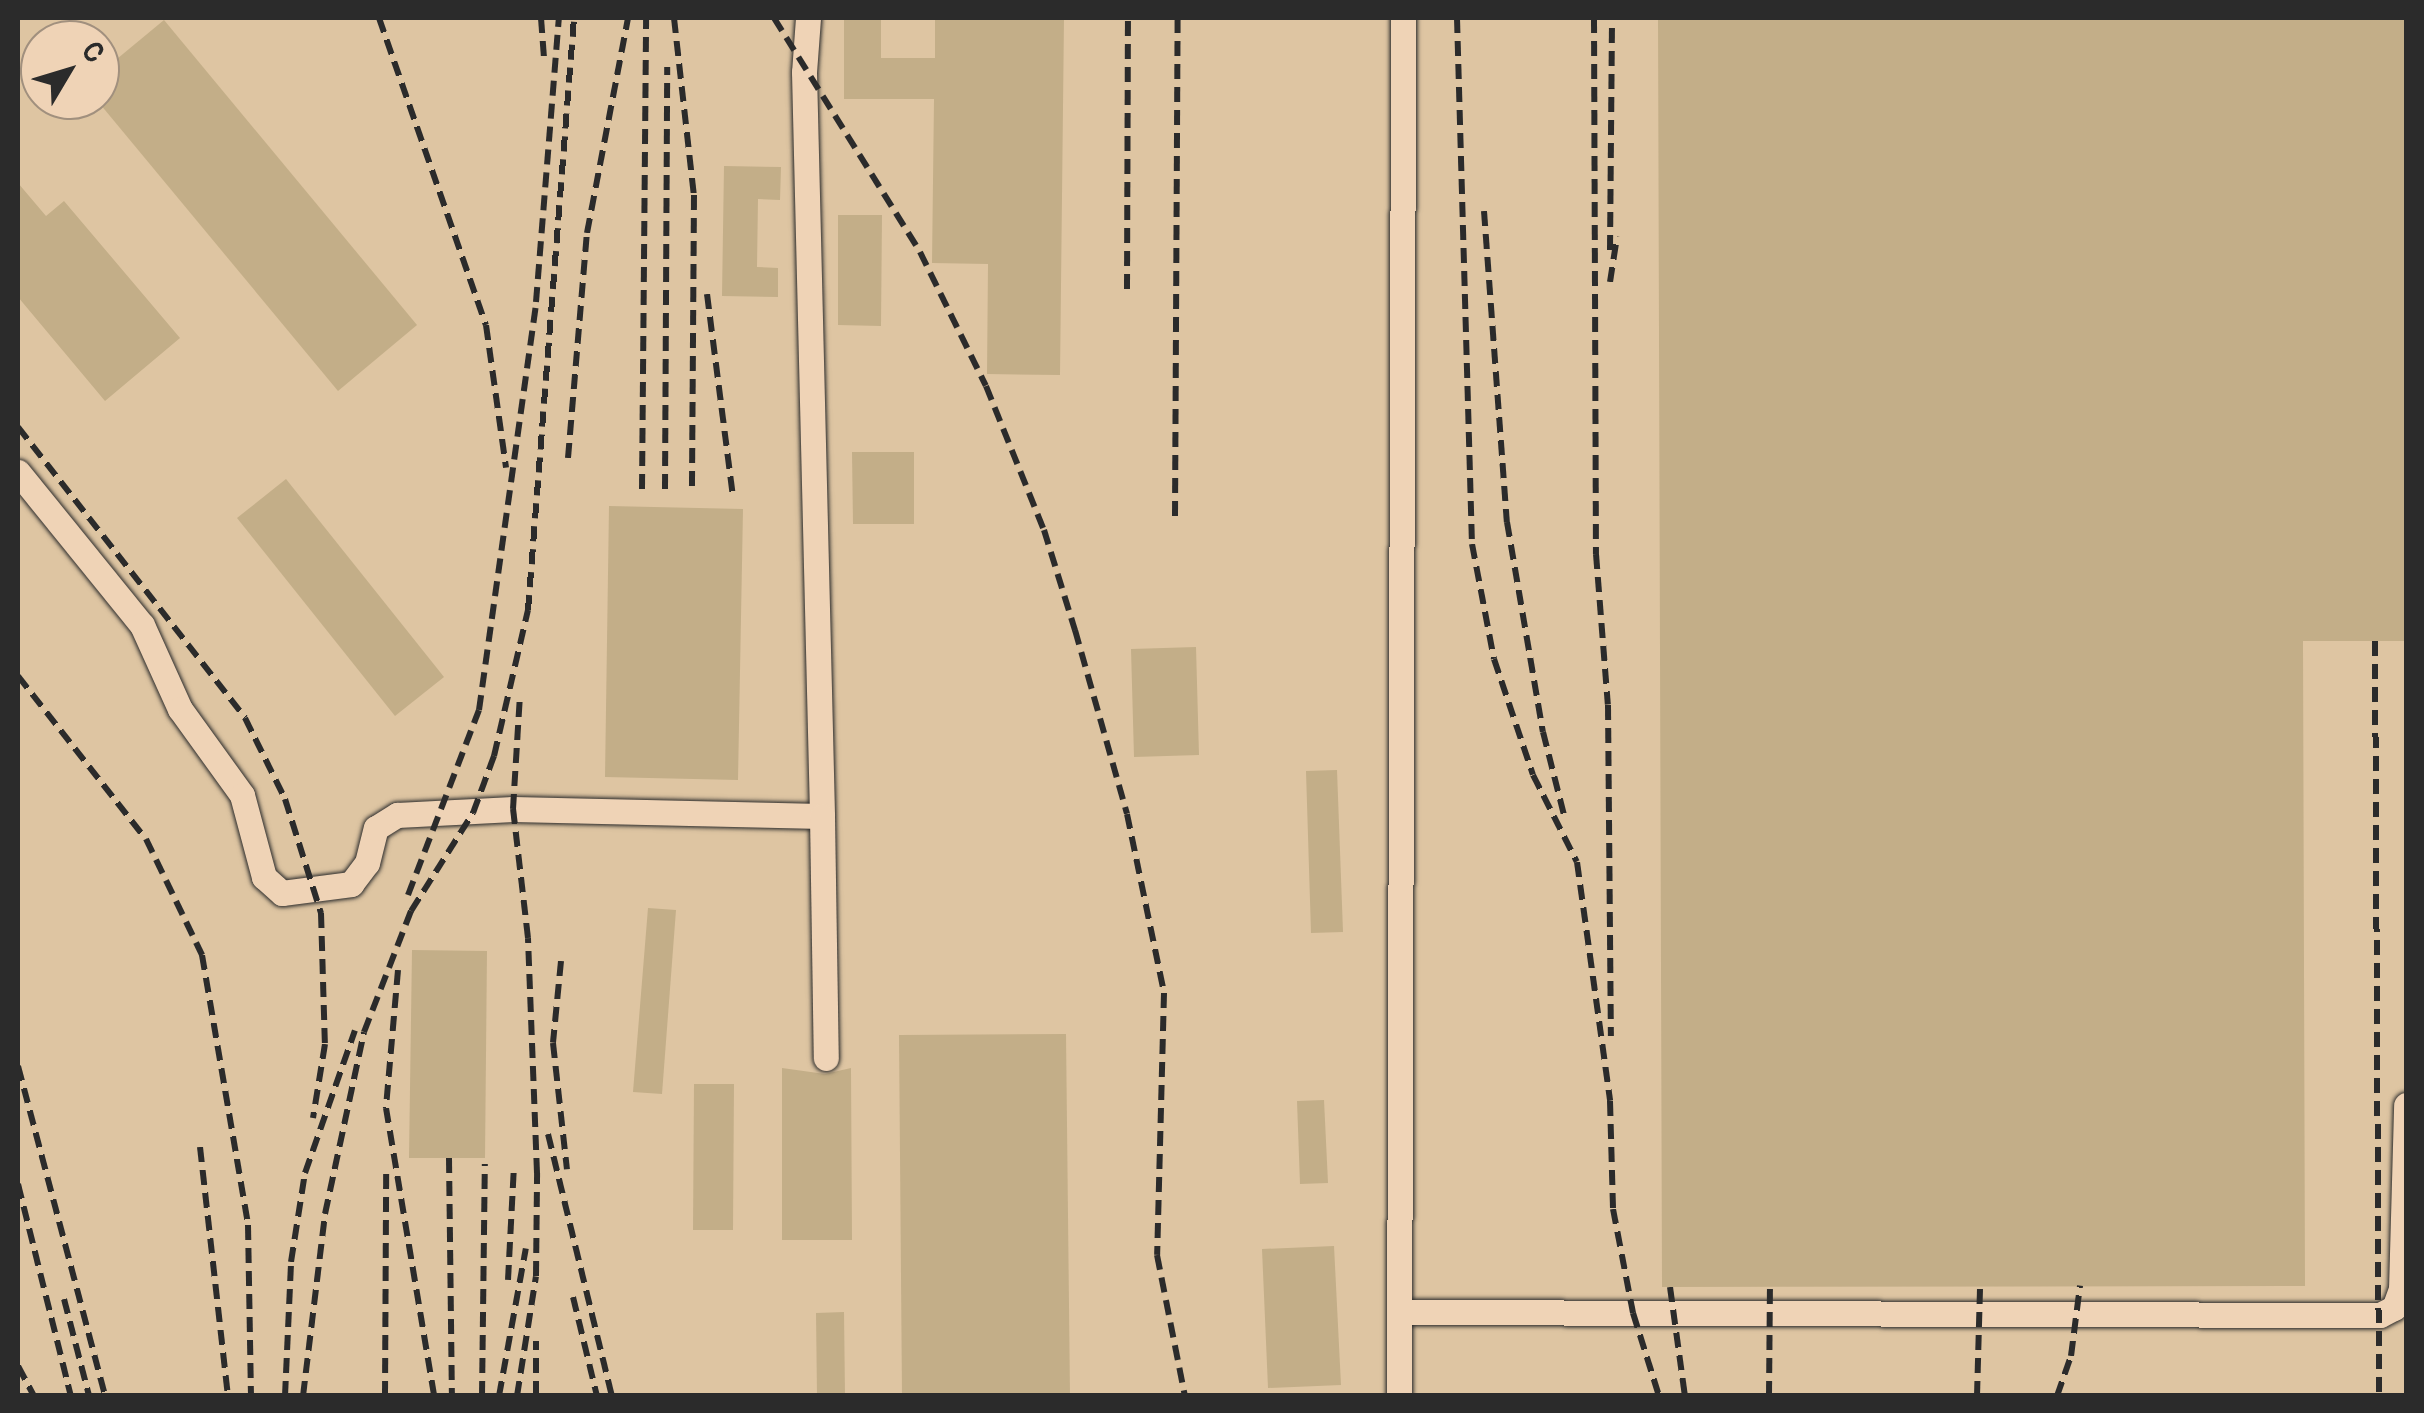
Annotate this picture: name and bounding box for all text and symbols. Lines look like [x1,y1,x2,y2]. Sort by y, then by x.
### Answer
north arrow [20,20,120,120]
text: С [73,35,112,70]

